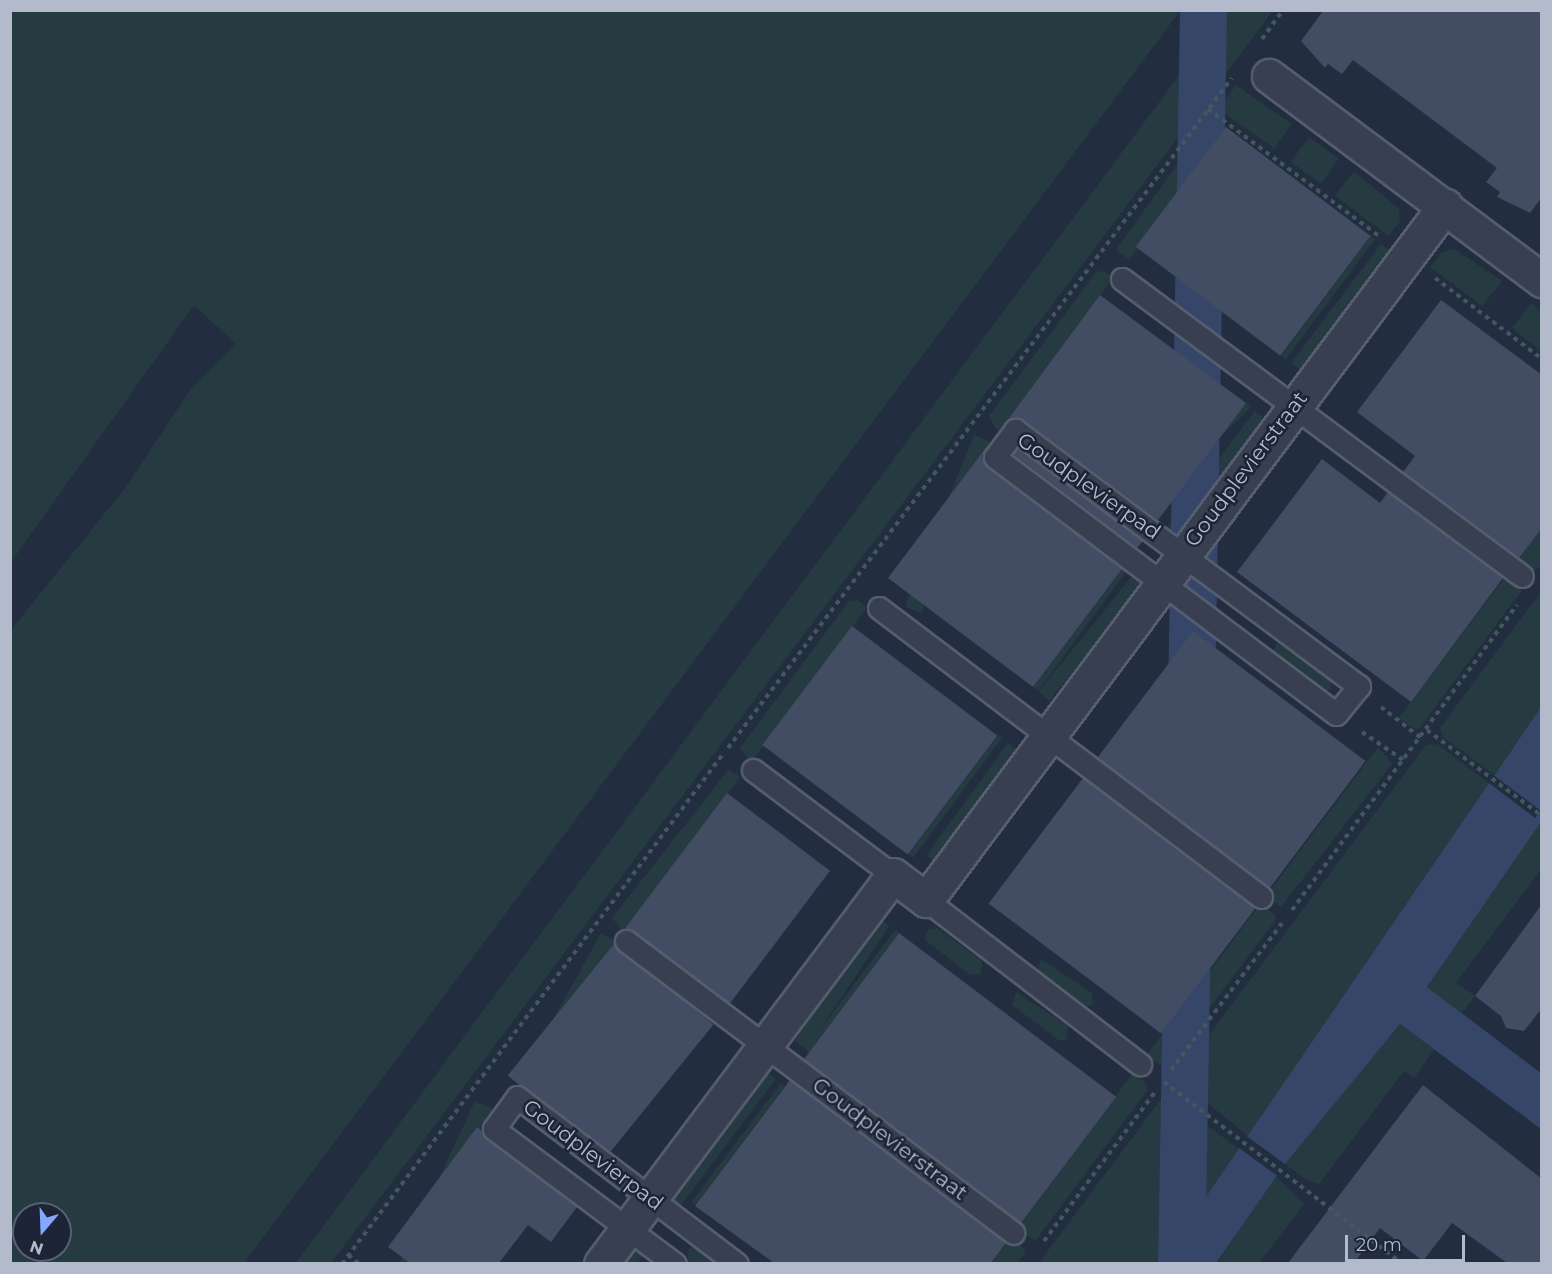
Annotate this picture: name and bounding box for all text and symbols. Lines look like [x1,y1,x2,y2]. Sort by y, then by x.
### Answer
street label: Goudplevierstraat [1179,386,1313,552]
street label: Goudplevierpad [1013,427,1165,545]
street label: Goudplevierstraat [807,1072,973,1206]
street label: Goudplevierpad [518,1094,668,1216]
north arrow [12,1202,72,1262]
scale bar [1348,1223,1468,1261]
text: 20 m [1356,1234,1402,1256]
text: N [27,1237,46,1259]

